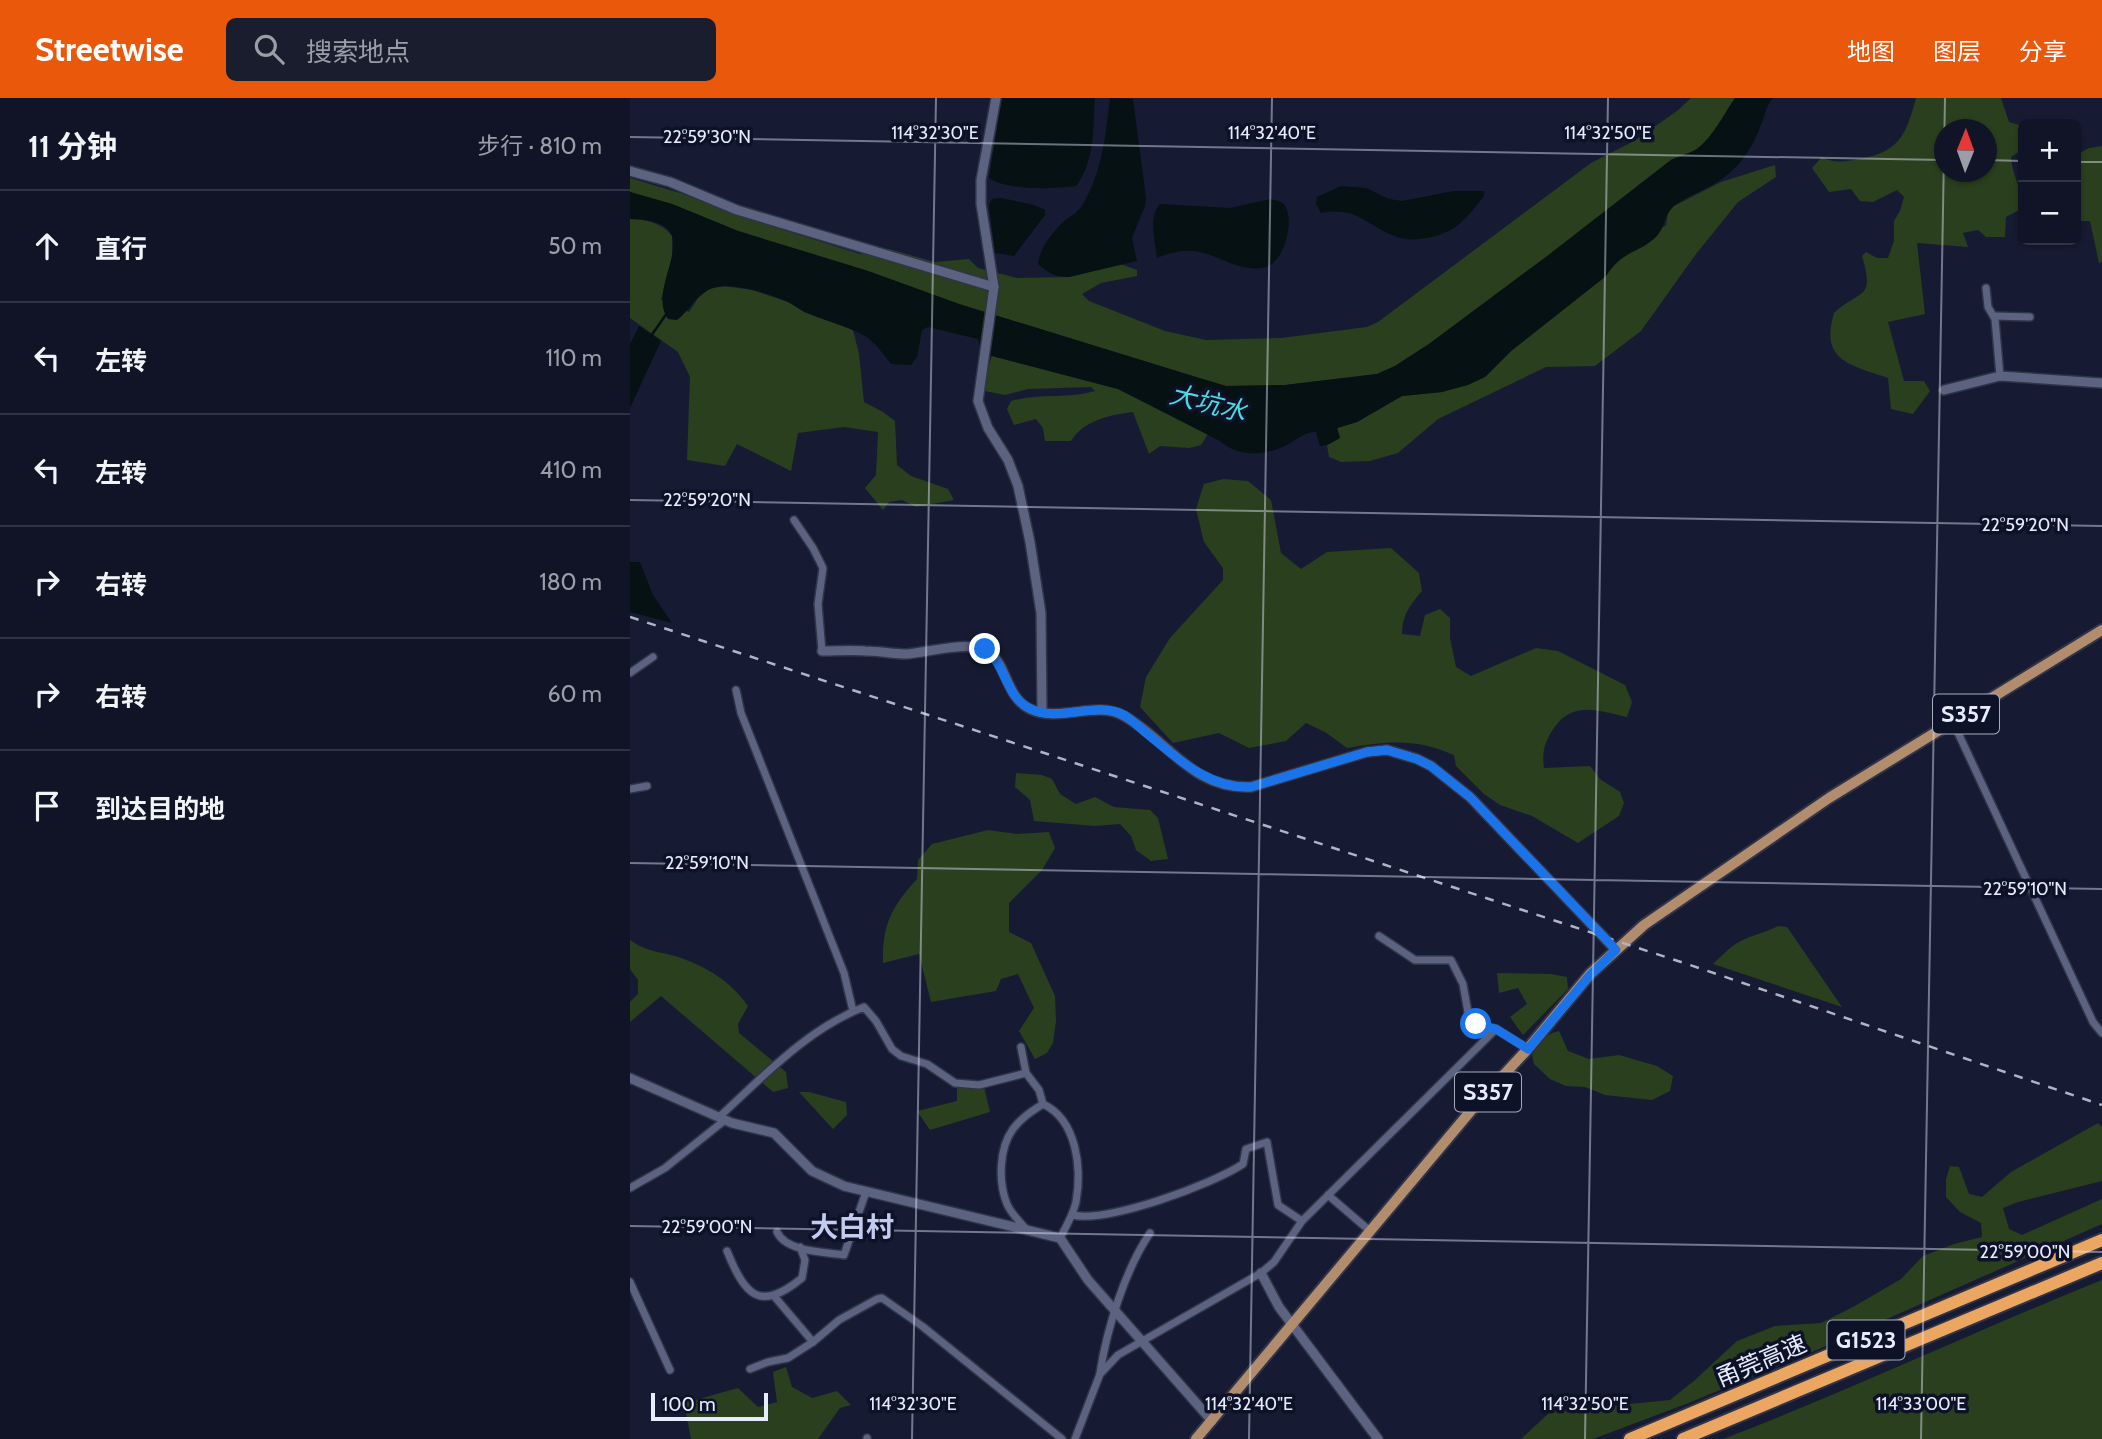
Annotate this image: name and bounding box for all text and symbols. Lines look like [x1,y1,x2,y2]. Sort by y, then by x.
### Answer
search box [226,18,716,81]
text: Streetwise [35,29,184,69]
icon: search [250,30,288,68]
text: 搜索地点 [306,36,410,68]
text: 地图 [1847,37,1895,66]
text: 图层 [1933,37,1981,66]
text: 分享 [2019,37,2067,66]
north arrow [1934,119,1997,182]
map controls [2018,119,2081,245]
button: + [2018,119,2081,182]
text: 114°32'30"E [891,122,979,144]
text: 114°32'40"E [1228,122,1316,144]
text: 114°32'50"E [1564,122,1652,144]
text: 22°59'30"N [663,126,751,148]
text: 11 分钟 [28,128,117,165]
text: 步行 · 810 m [477,132,602,160]
button: − [2018,182,2081,245]
icon: ahead [28,227,66,265]
text: 50 m [548,232,602,260]
text: 直行 [95,233,147,265]
icon: left [28,339,66,377]
text: 110 m [546,344,602,372]
text: 左转 [95,345,147,377]
water label: 大坑水 [1166,378,1251,428]
icon: left [28,451,66,489]
text: 410 m [540,456,602,484]
text: 左转 [95,457,147,489]
text: 22°59'20"N [663,489,751,511]
text: 22°59'20"N [1981,514,2069,536]
icon: right [28,563,66,601]
text: 180 m [539,568,602,596]
text: 右转 [95,569,147,601]
route end [969,633,1000,664]
icon: right [28,675,66,713]
text: 60 m [548,680,602,708]
text: 右转 [95,681,147,713]
road number: S357 [1933,694,1999,734]
icon: arrive [28,787,66,825]
text: 到达目的地 [95,793,225,825]
text: 22°59'10"N [665,852,749,874]
text: 22°59'10"N [1983,878,2067,900]
route start [1460,1008,1491,1039]
road number: S357 [1455,1072,1521,1112]
district label: 大白村 [810,1210,894,1244]
text: 22°59'00"N [662,1216,752,1238]
text: 22°59'00"N [1980,1241,2070,1263]
road number: G1523 [1828,1320,1904,1359]
street label: 甬莞高速 [1711,1328,1811,1393]
scale bar [651,1390,768,1422]
text: 100 m [662,1393,716,1416]
text: 114°32'30"E [869,1393,957,1415]
text: 114°32'40"E [1205,1393,1293,1415]
text: 114°32'50"E [1541,1393,1629,1415]
text: 114°33'00"E [1876,1393,1966,1415]

